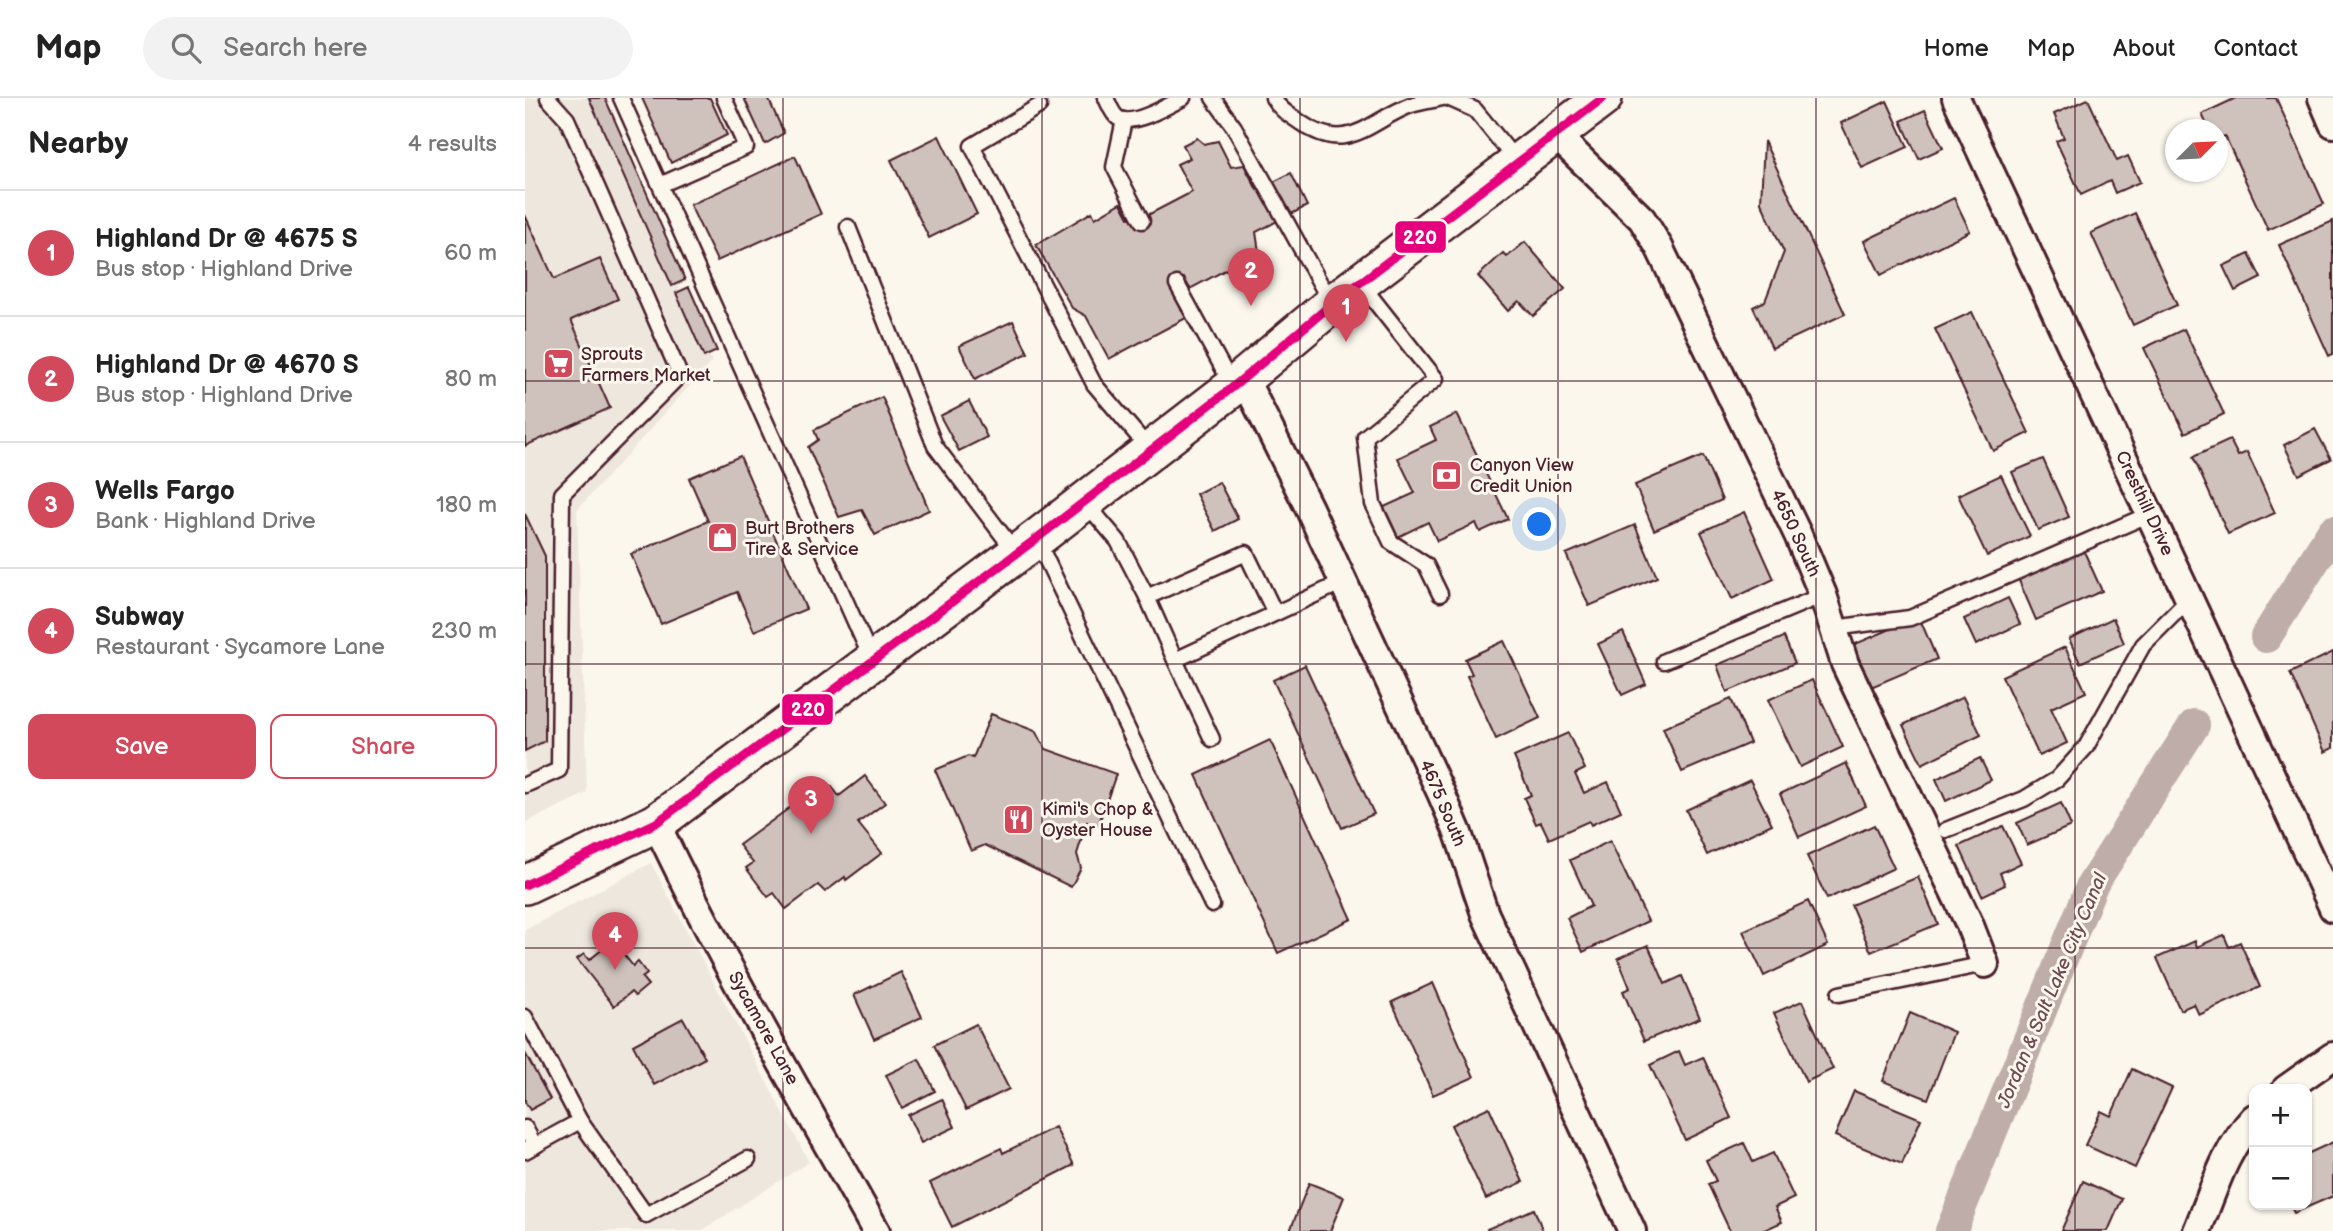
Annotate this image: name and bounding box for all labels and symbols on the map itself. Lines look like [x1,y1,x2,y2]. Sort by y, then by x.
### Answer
north arrow [2165,119,2228,182]
line badge: 220 [1394,220,1447,254]
text: 220 [1403,227,1437,250]
pin: 2 [1228,248,1274,306]
pin: 1 [1323,284,1369,342]
place label: Sprouts Farmers Market [581,344,711,386]
supermarket icon: Sprouts Farmers Market [541,347,575,381]
street label: Cresthill Drive [2111,447,2178,559]
place label: Canyon View Credit Union [1470,455,1574,497]
bank icon: Canyon View Credit Union [1430,458,1464,492]
street label: 4650 South [1766,486,1825,580]
your location [1522,507,1556,541]
place label: Burt Brothers Tire & Service [745,518,859,560]
shop icon: Burt Brothers Tire & Service [705,521,739,555]
line badge: 220 [781,693,834,726]
text: 220 [791,699,825,722]
street label: 4675 South [1415,757,1470,850]
pin: 3 [788,776,834,834]
place label: Kimi's Chop & Oyster House [1042,799,1154,841]
restaurant icon: Kimi's Chop & Oyster House [1002,802,1036,836]
water label: Jordan & Salt Lake City Canal [1992,869,2113,1112]
pin: 4 [592,912,638,970]
street label: Sycamore Lane [724,968,803,1089]

